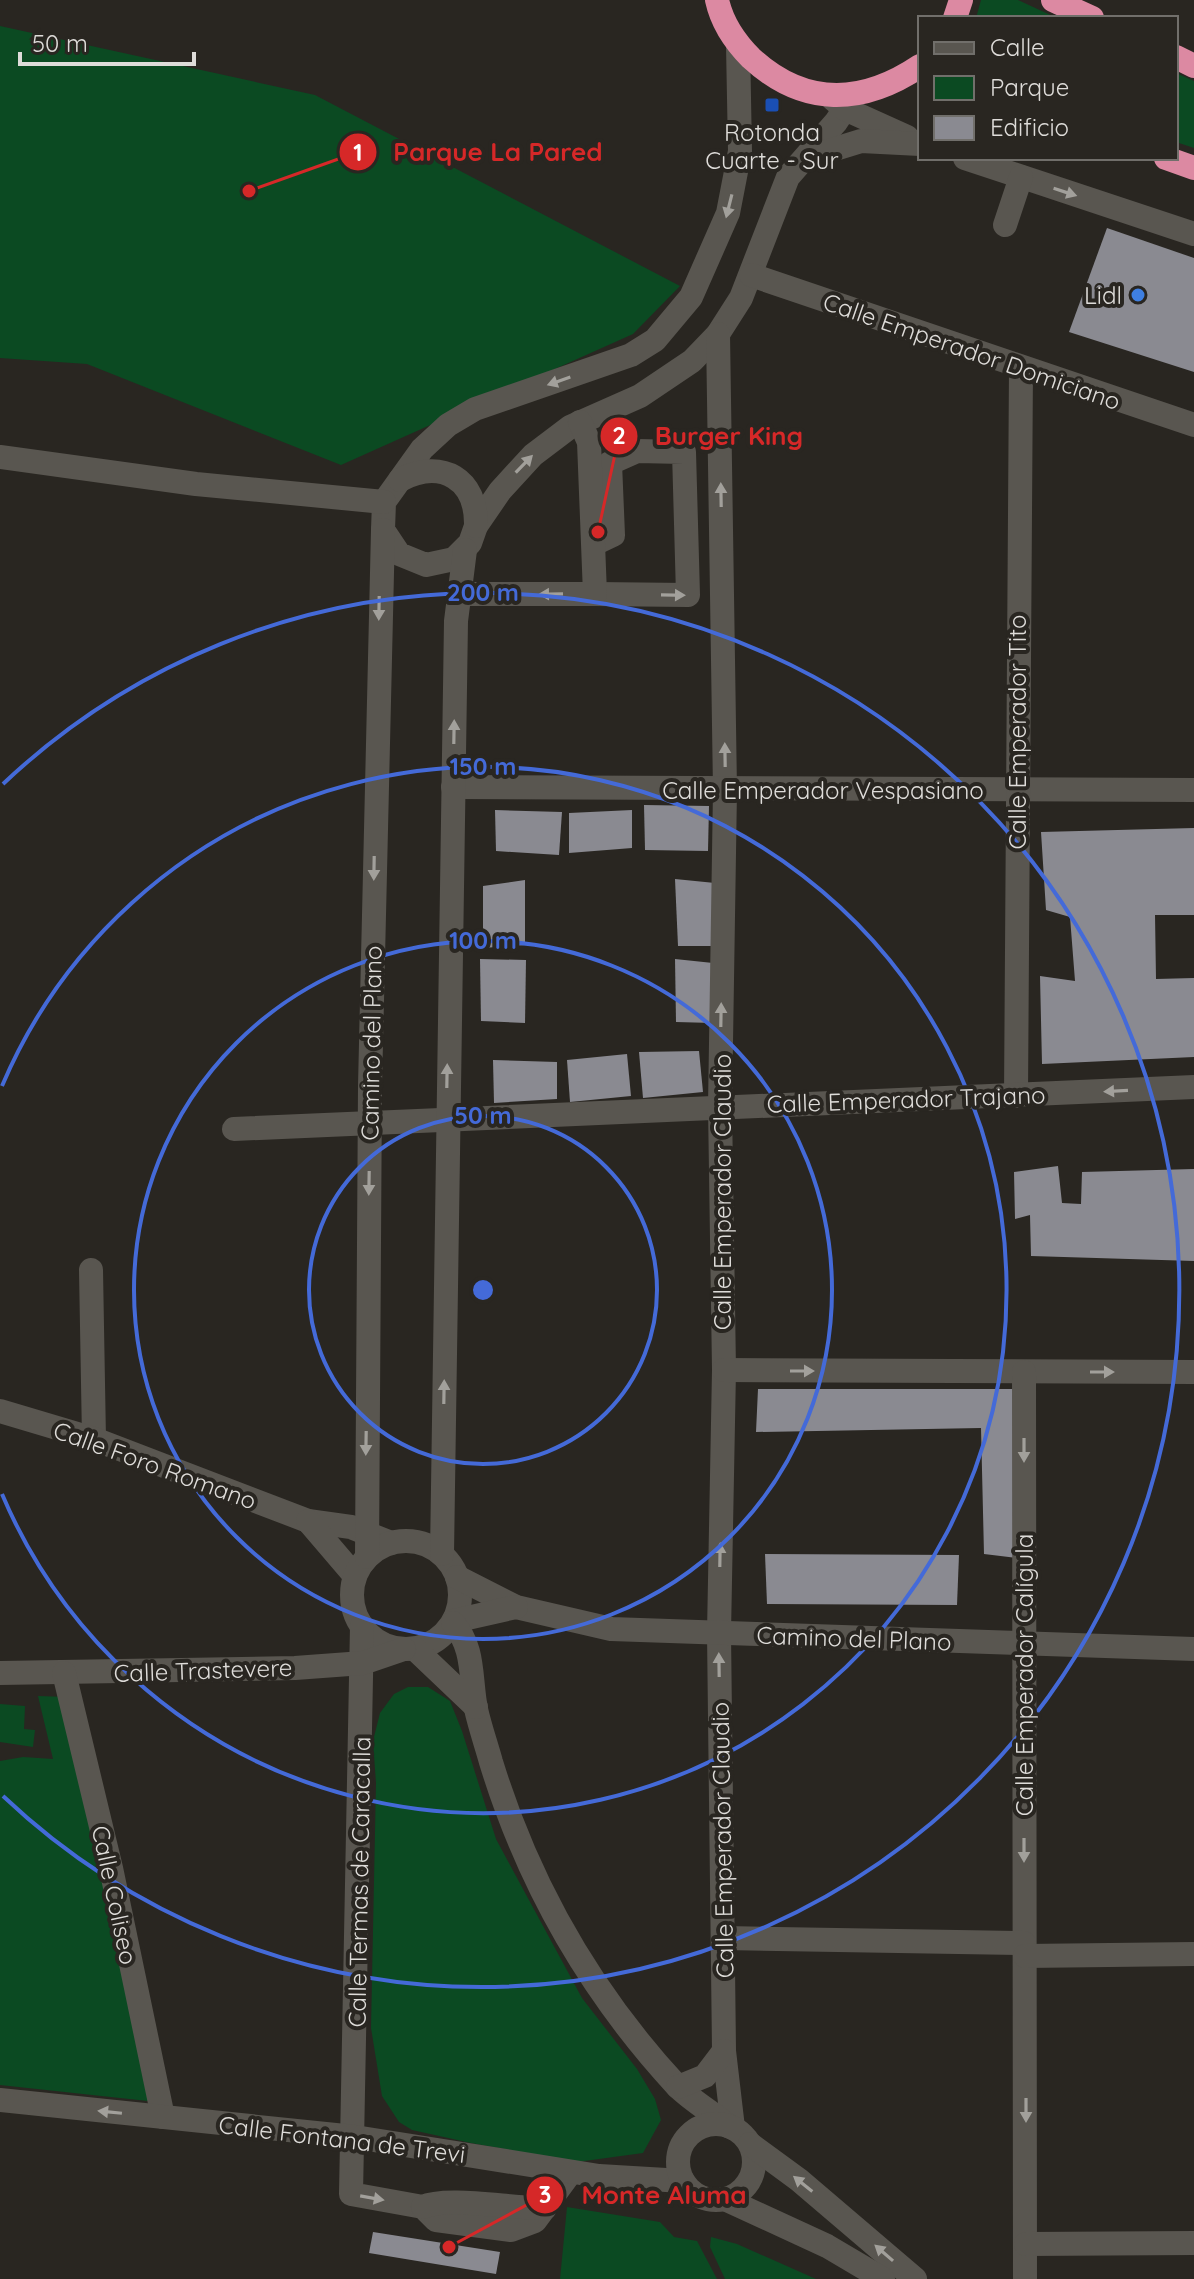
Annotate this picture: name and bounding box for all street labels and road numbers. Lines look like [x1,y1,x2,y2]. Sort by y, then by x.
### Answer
street label: Calle Emperador Domiciano [819,286,1125,416]
street label: Calle Emperador Tito [1002,614,1032,850]
street label: Calle Emperador Vespasiano [662,775,984,805]
street label: Camino del Plano [354,945,388,1141]
street label: Calle Emperador Claudio [707,1054,737,1330]
street label: Calle Emperador Trajano [766,1079,1046,1119]
street label: Calle Foro Romano [49,1414,261,1516]
street label: Calle Emperador Calígula [1009,1534,1039,1816]
street label: Camino del Plano [756,1620,952,1656]
street label: Calle Trastevere [113,1652,293,1688]
street label: Calle Emperador Claudio [705,1702,739,1978]
street label: Calle Termas de Caracalla [341,1736,377,2028]
street label: Calle Coliseo [86,1823,144,1967]
street label: Calle Fontana de Trevi [217,2109,467,2169]

